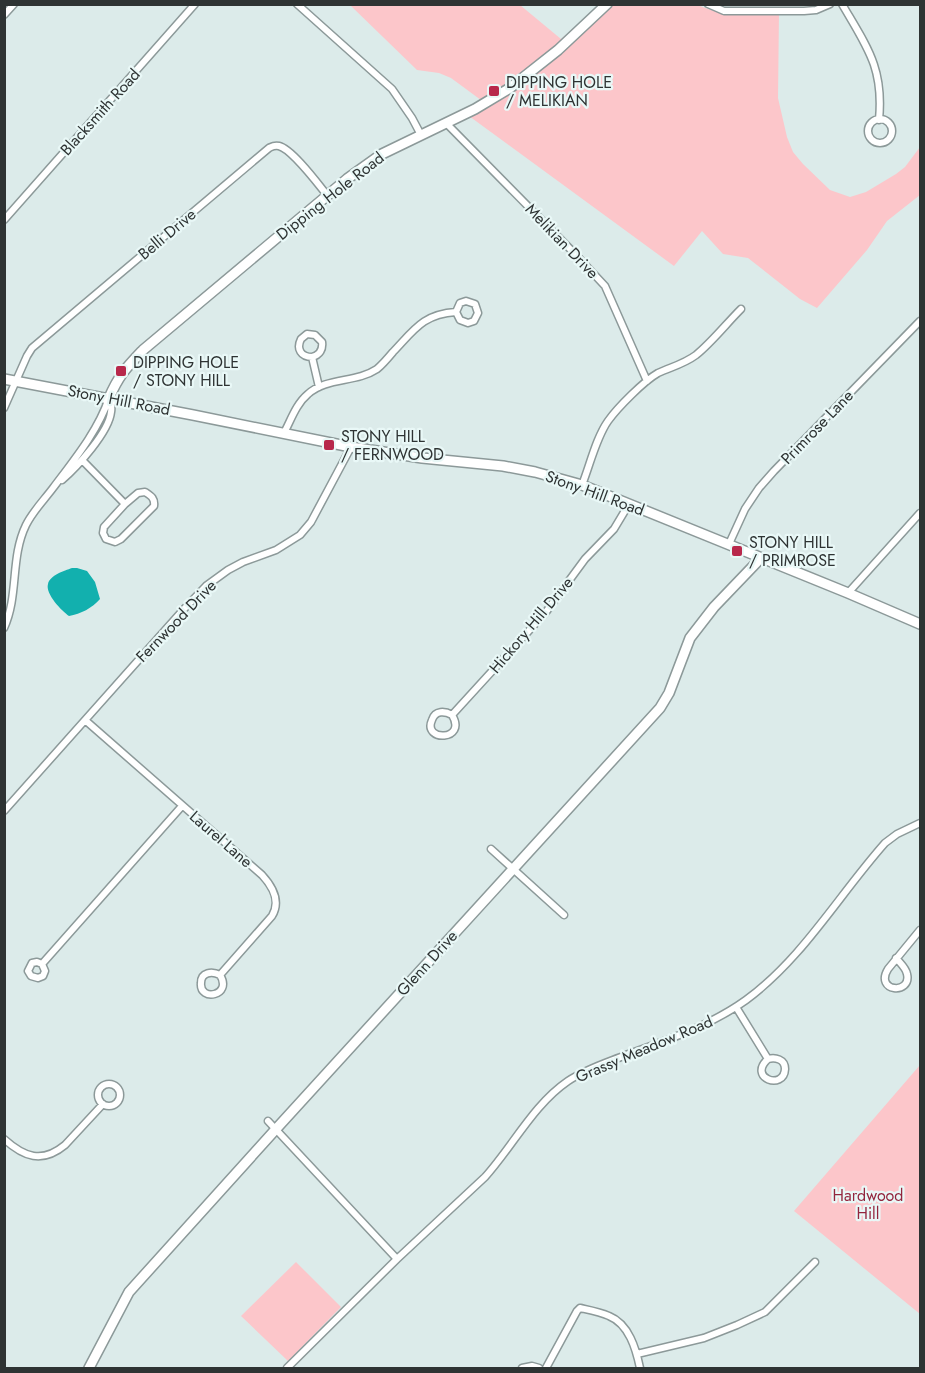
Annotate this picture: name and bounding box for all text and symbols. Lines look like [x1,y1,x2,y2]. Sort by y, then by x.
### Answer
street label: Blacksmith Road [55,64,145,160]
place label: DIPPING HOLE / MELIKIAN [506,71,612,112]
marker: DIPPING HOLE / MELIKIAN [487,84,501,98]
street label: Dipping Hole Road [271,147,389,245]
street label: Melikian Drive [520,198,604,284]
street label: Belli Drive [133,203,201,265]
place label: DIPPING HOLE / STONY HILL [133,351,239,392]
marker: DIPPING HOLE / STONY HILL [114,364,128,378]
street label: Stony Hill Road [66,379,172,421]
street label: Primrose Lane [776,385,858,469]
place label: STONY HILL / FERNWOOD [341,425,444,466]
marker: STONY HILL / FERNWOOD [322,438,336,452]
street label: Stony Hill Road [542,464,648,522]
place label: STONY HILL / PRIMROSE [749,531,836,572]
marker: STONY HILL / PRIMROSE [730,544,744,558]
street label: Hickory Hill Drive [484,572,578,678]
street label: Fernwood Drive [131,574,221,668]
street label: Laurel Lane [184,805,258,873]
street label: Glenn Drive [391,925,463,1001]
street label: Grassy Meadow Road [572,1010,716,1088]
park label: Hardwood Hill [833,1184,903,1225]

